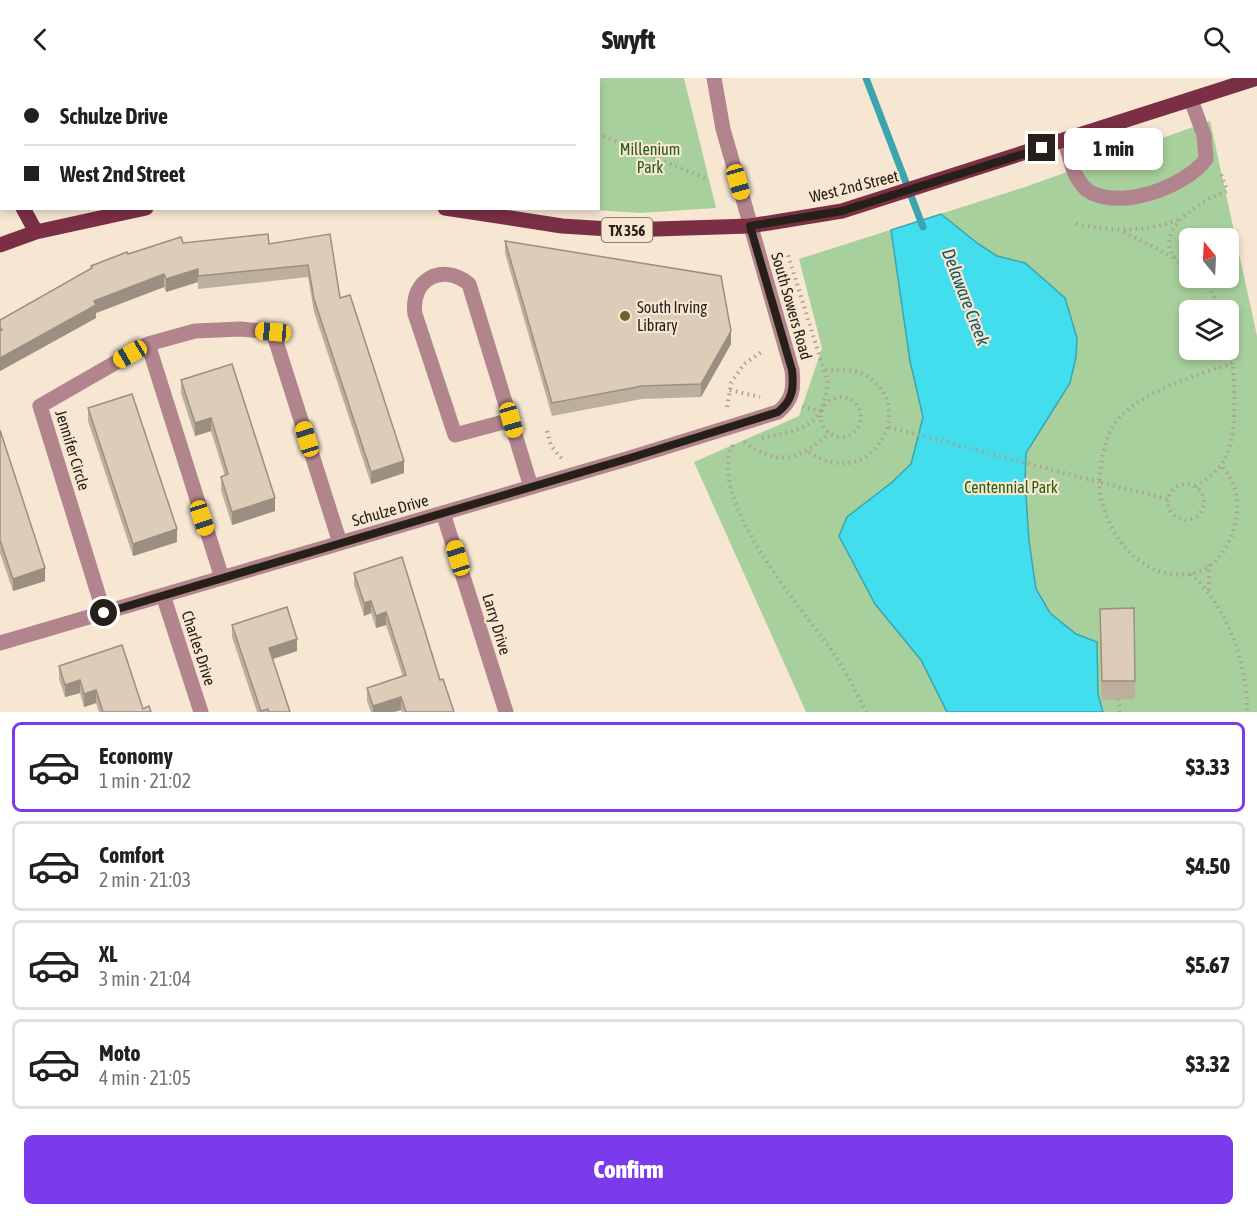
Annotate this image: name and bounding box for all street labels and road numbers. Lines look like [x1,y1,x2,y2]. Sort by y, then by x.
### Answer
street label: West 2nd Street [808,166,901,206]
road number: TX 356 [602,218,652,242]
street label: South Sowers Road [768,250,816,362]
street label: Jennifer Circle [52,408,94,492]
street label: Schulze Drive [350,491,430,529]
street label: Larry Drive [478,591,515,657]
street label: Charles Drive [178,608,220,688]

